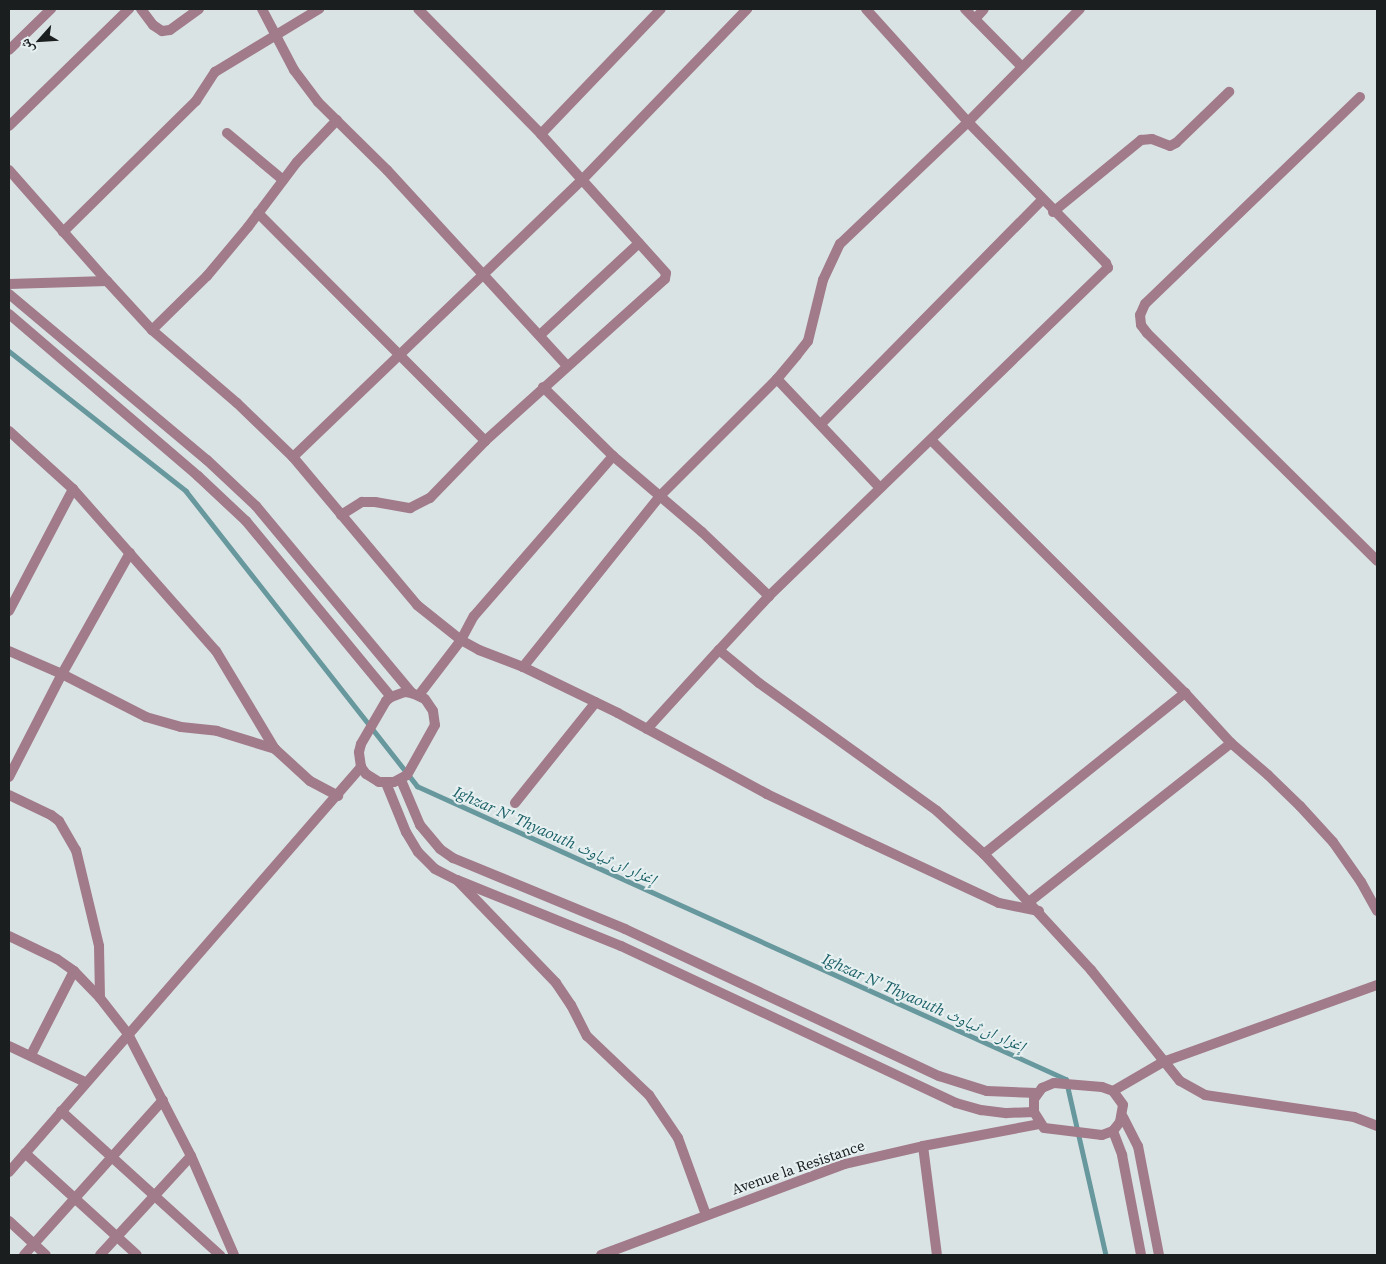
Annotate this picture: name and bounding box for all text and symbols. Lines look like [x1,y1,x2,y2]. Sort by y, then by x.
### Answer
north arrow [15,15,65,65]
text: ش [14,36,39,58]
water label: Ighzar N' Thyaouth إغزار ان ثياوث [451,782,659,888]
water label: Ighzar N' Thyaouth إغزار ان ثياوث [820,949,1028,1055]
street label: Avenue la Resistance [729,1136,867,1198]

